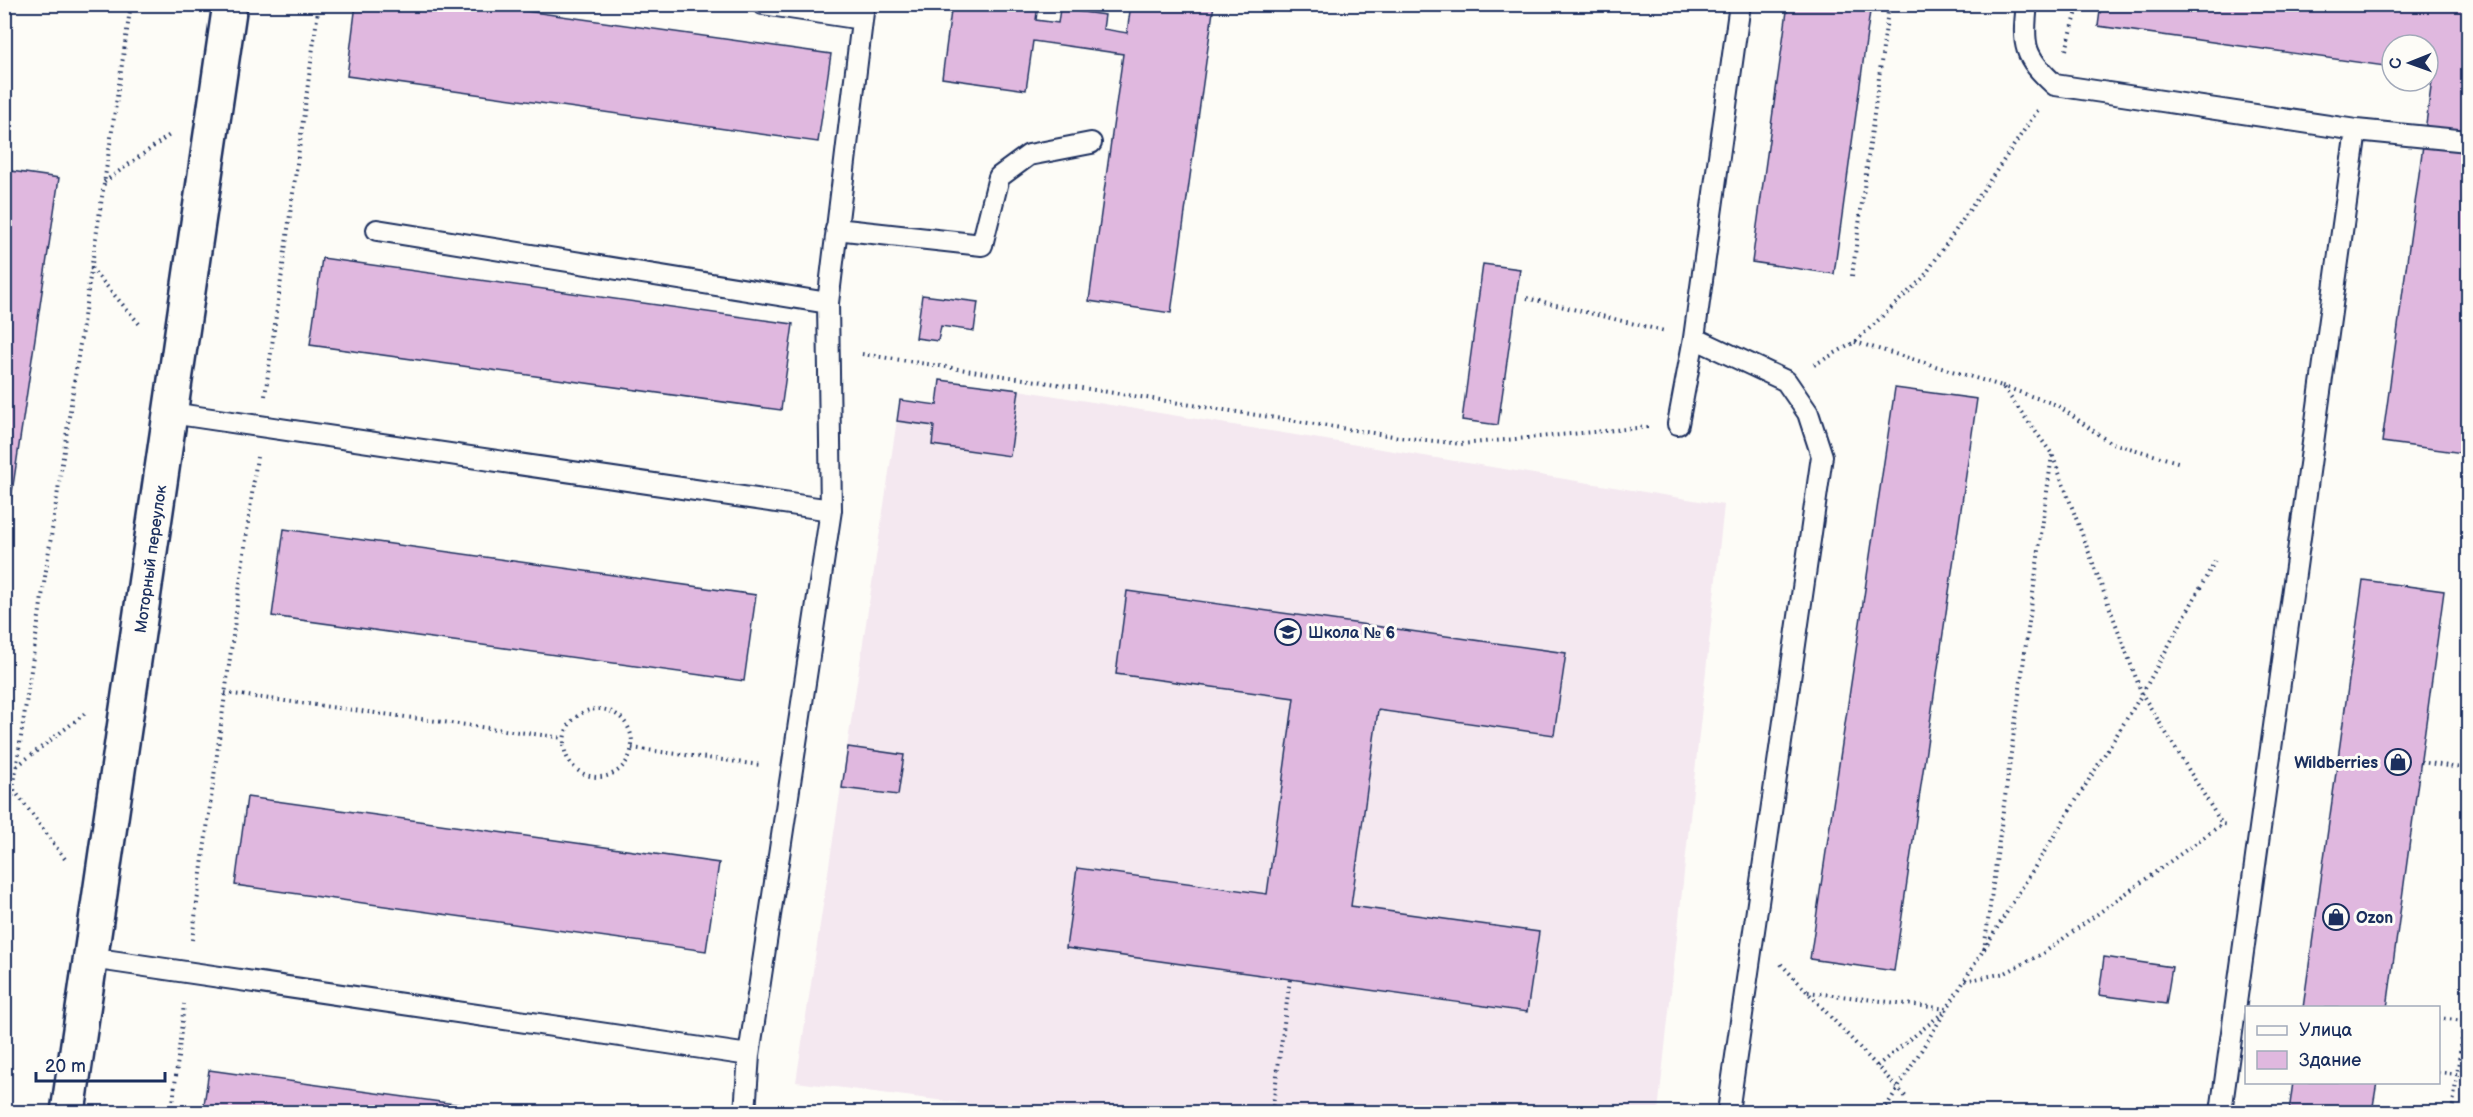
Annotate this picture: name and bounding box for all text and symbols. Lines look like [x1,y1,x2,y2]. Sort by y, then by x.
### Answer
north arrow [2380,33,2440,93]
text: С [2387,58,2406,69]
street label: Моторный переулок [132,483,171,634]
school or university icon: Школа № 6 [1273,617,1303,647]
place label: Школа № 6 [1308,624,1396,643]
shop icon: Wildberries [2383,747,2413,777]
place label: Wildberries [2294,754,2378,773]
shop icon: Ozon [2321,902,2351,932]
place label: Ozon [2356,909,2393,928]
legend [2245,1006,2440,1084]
text: Улица [2299,1020,2353,1041]
scale bar [36,1045,165,1083]
text: Здание [2299,1050,2361,1071]
text: 20 m [45,1056,86,1077]

